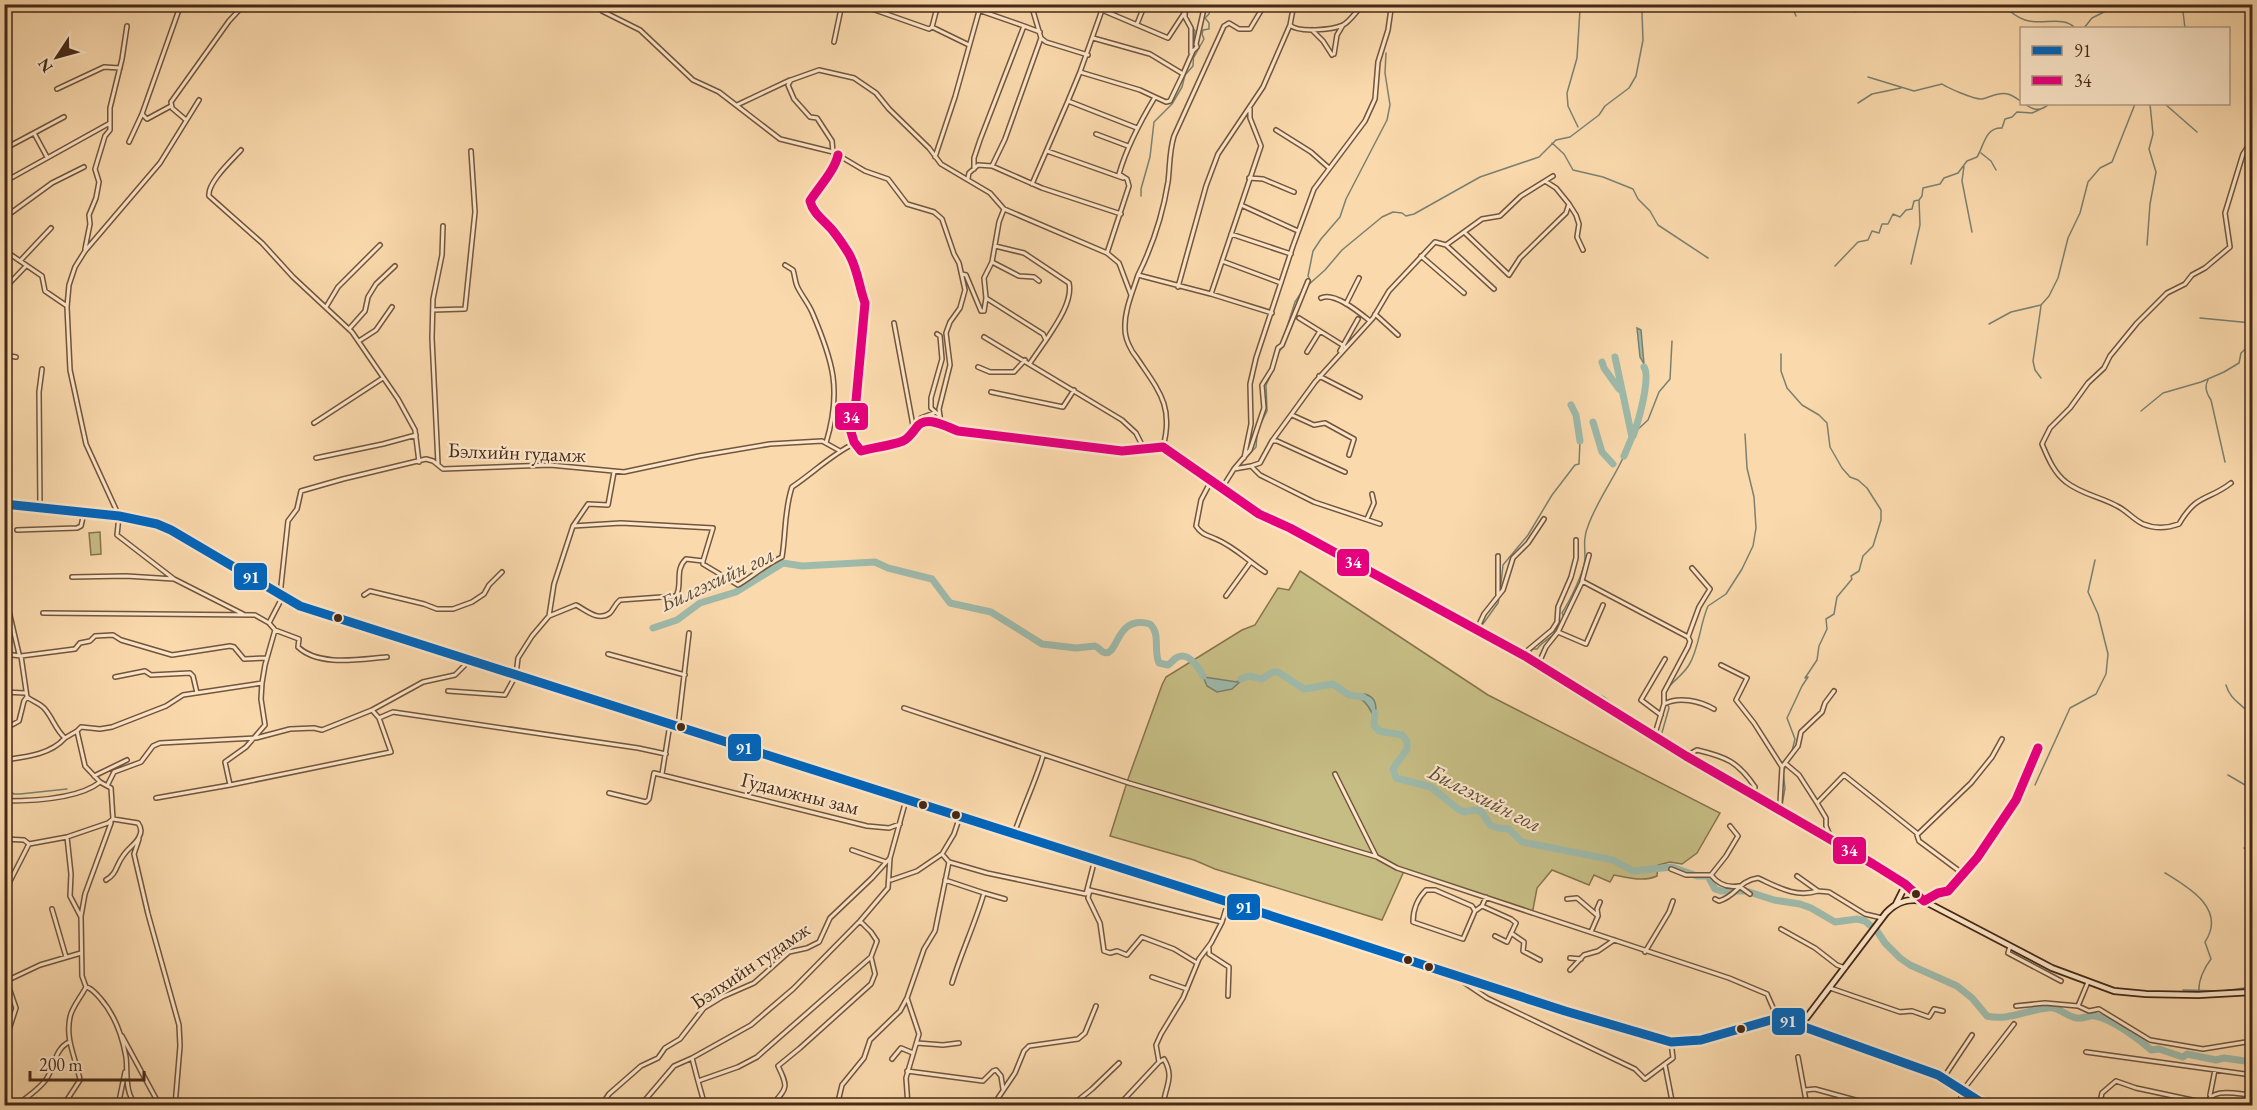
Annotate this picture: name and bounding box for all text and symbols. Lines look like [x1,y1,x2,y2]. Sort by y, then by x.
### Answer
north arrow [27,27,87,87]
legend [2020,27,2230,105]
text: 91 [2074,39,2091,62]
text: N [33,54,58,77]
text: 34 [2074,69,2092,92]
line badge: 34 [834,402,869,431]
text: 34 [843,407,860,428]
street label: Бэлхийн гудамж [447,436,587,468]
water label: Билгэхийн гол [654,540,779,619]
line badge: 34 [1336,548,1370,577]
text: 34 [1345,552,1362,573]
line badge: 91 [233,562,268,591]
text: 91 [243,567,259,588]
unlabelled marker [332,612,344,624]
unlabelled marker [675,721,687,733]
line badge: 91 [727,733,762,762]
text: 91 [736,738,752,759]
water label: Билгэхийн гол [1423,757,1546,839]
street label: Гудамжны зам [738,765,862,821]
unlabelled marker [917,799,929,811]
unlabelled marker [950,809,962,821]
line badge: 34 [1832,836,1867,865]
text: 34 [1841,840,1858,861]
unlabelled marker [1910,888,1922,900]
line badge: 91 [1226,893,1261,921]
text: 91 [1236,897,1252,918]
street label: Бэлхийн гудамж [685,915,815,1015]
unlabelled marker [1402,954,1414,966]
unlabelled marker [1423,961,1435,973]
line badge: 91 [1771,1007,1806,1036]
text: 91 [1780,1011,1796,1032]
unlabelled marker [1735,1023,1747,1035]
scale bar [30,1044,144,1082]
text: 200 m [39,1053,83,1076]

